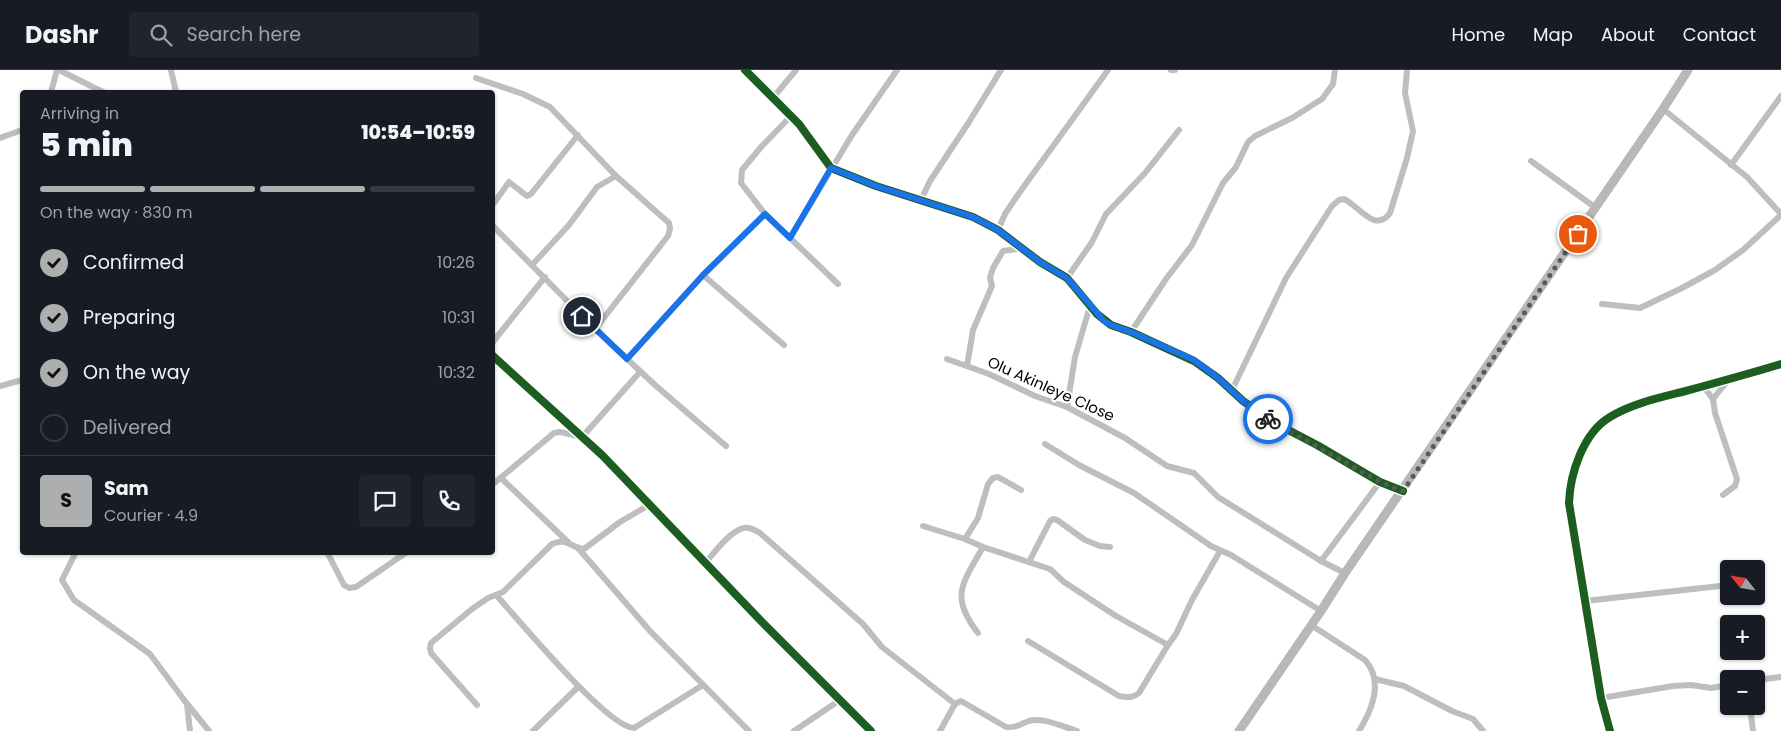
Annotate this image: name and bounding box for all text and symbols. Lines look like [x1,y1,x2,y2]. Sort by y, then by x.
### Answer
search box [129,12,479,57]
text: Dashr [25,18,99,51]
icon: search [147,21,175,49]
text: Search here [187,21,301,48]
text: Home [1451,22,1505,47]
text: Map [1533,22,1573,47]
text: About [1601,22,1655,47]
text: Contact [1683,22,1756,47]
text: Arriving in [40,102,119,125]
text: 10:54–10:59 [361,119,475,146]
text: 5 min [40,122,133,167]
text: On the way · 830 m [40,201,193,224]
pin [1557,213,1599,255]
icon: bag [1564,220,1592,248]
icon: check [40,249,68,277]
text: Confirmed [83,249,184,276]
text: 10:26 [437,251,475,274]
pin [561,295,603,337]
icon: home [568,302,596,330]
icon: check [40,304,68,332]
text: Preparing [83,304,175,331]
text: 10:31 [442,306,475,329]
street label: Olu Akinleye Close [984,351,1118,426]
icon: check [40,359,68,387]
text: On the way [83,359,190,386]
text: 10:32 [438,361,475,384]
courier [1243,394,1293,444]
icon: bike [1254,405,1282,433]
text: Delivered [83,414,172,441]
text: Sam [104,475,149,502]
button: chat [359,475,411,527]
button: phone [423,475,475,527]
text: S [60,487,72,514]
text: Courier · 4.9 [104,504,198,527]
north arrow [1720,560,1765,605]
map controls [1720,560,1765,715]
button: + [1720,615,1765,660]
button: − [1720,670,1765,715]

